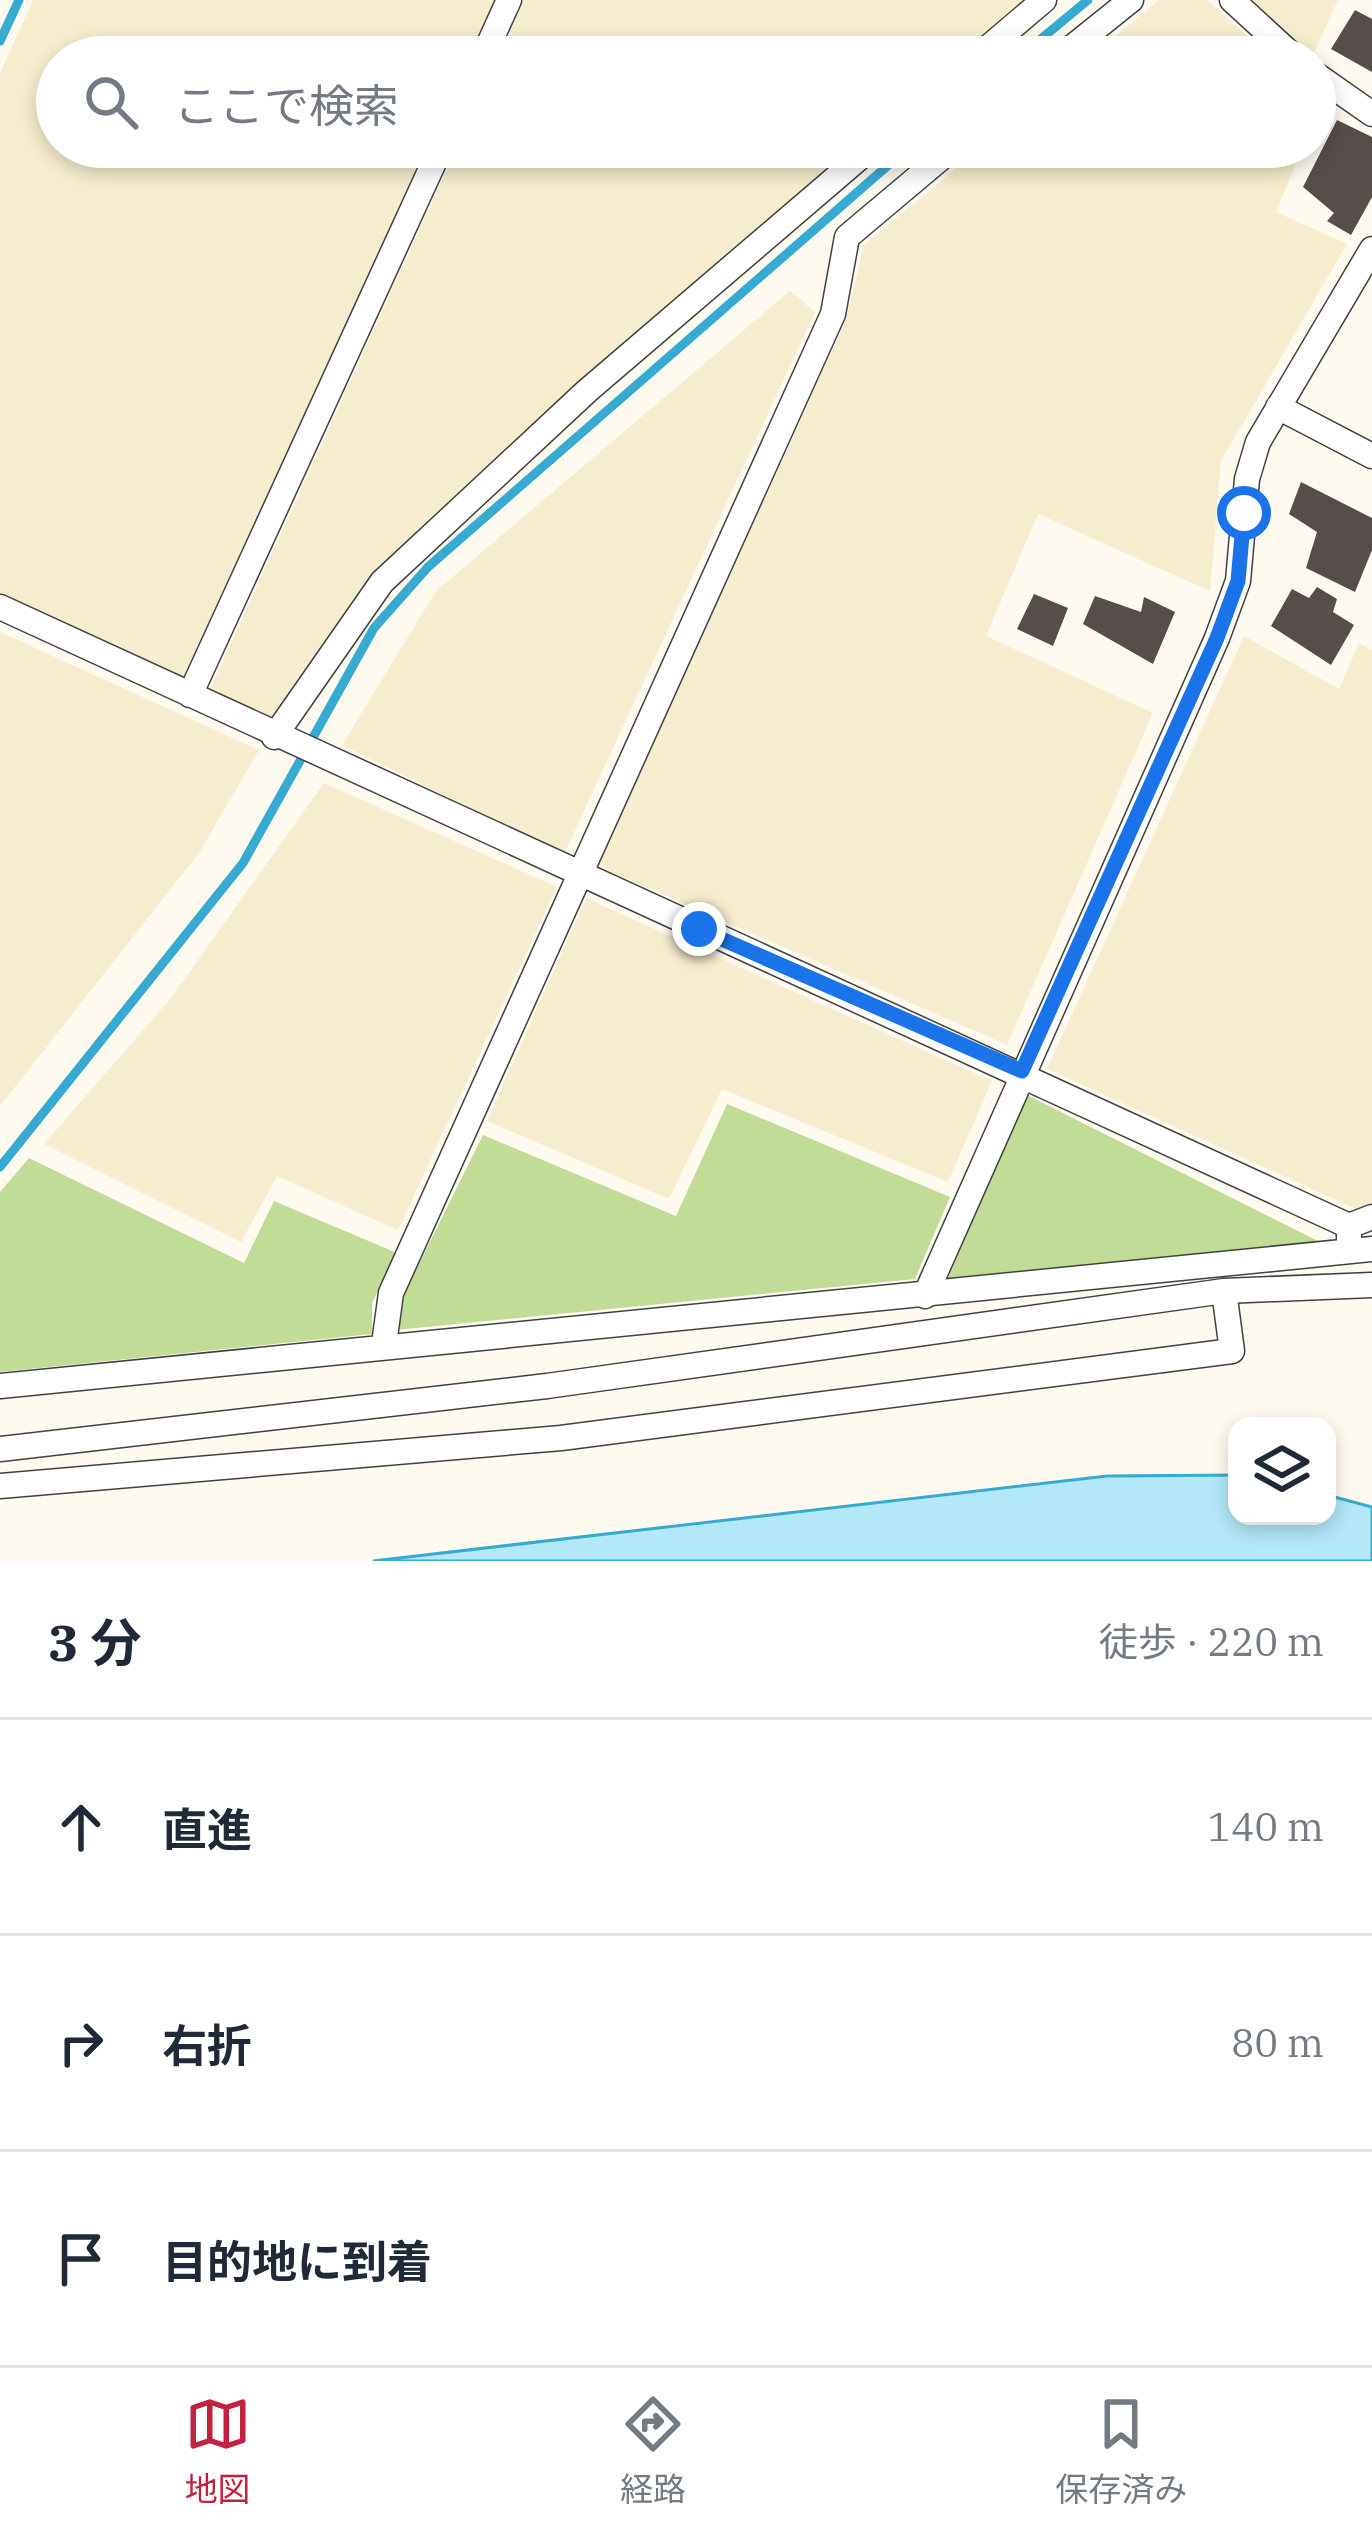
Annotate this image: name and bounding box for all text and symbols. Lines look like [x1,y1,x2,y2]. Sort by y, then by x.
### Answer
search box [36,36,1336,168]
icon: search [78,69,144,135]
text: ここで検索 [174,76,399,134]
route start [1217,486,1271,540]
route end [672,902,726,956]
map controls [1228,1417,1336,1525]
button: layers [1228,1417,1336,1525]
text: 3 分 [48,1609,141,1675]
text: 徒歩 · 220 m [1099,1616,1324,1667]
icon: ahead [48,1794,114,1860]
text: 直進 [162,1800,252,1858]
text: 140 m [1208,1801,1324,1852]
icon: right [48,2010,114,2076]
text: 右折 [162,2016,252,2074]
text: 80 m [1231,2017,1324,2068]
icon: arrive [48,2226,114,2292]
text: 目的地に到着 [162,2232,432,2290]
tab: 地図 [185,2391,251,2511]
tab: 経路 [620,2391,686,2511]
tab: 保存済み [1055,2391,1187,2511]

